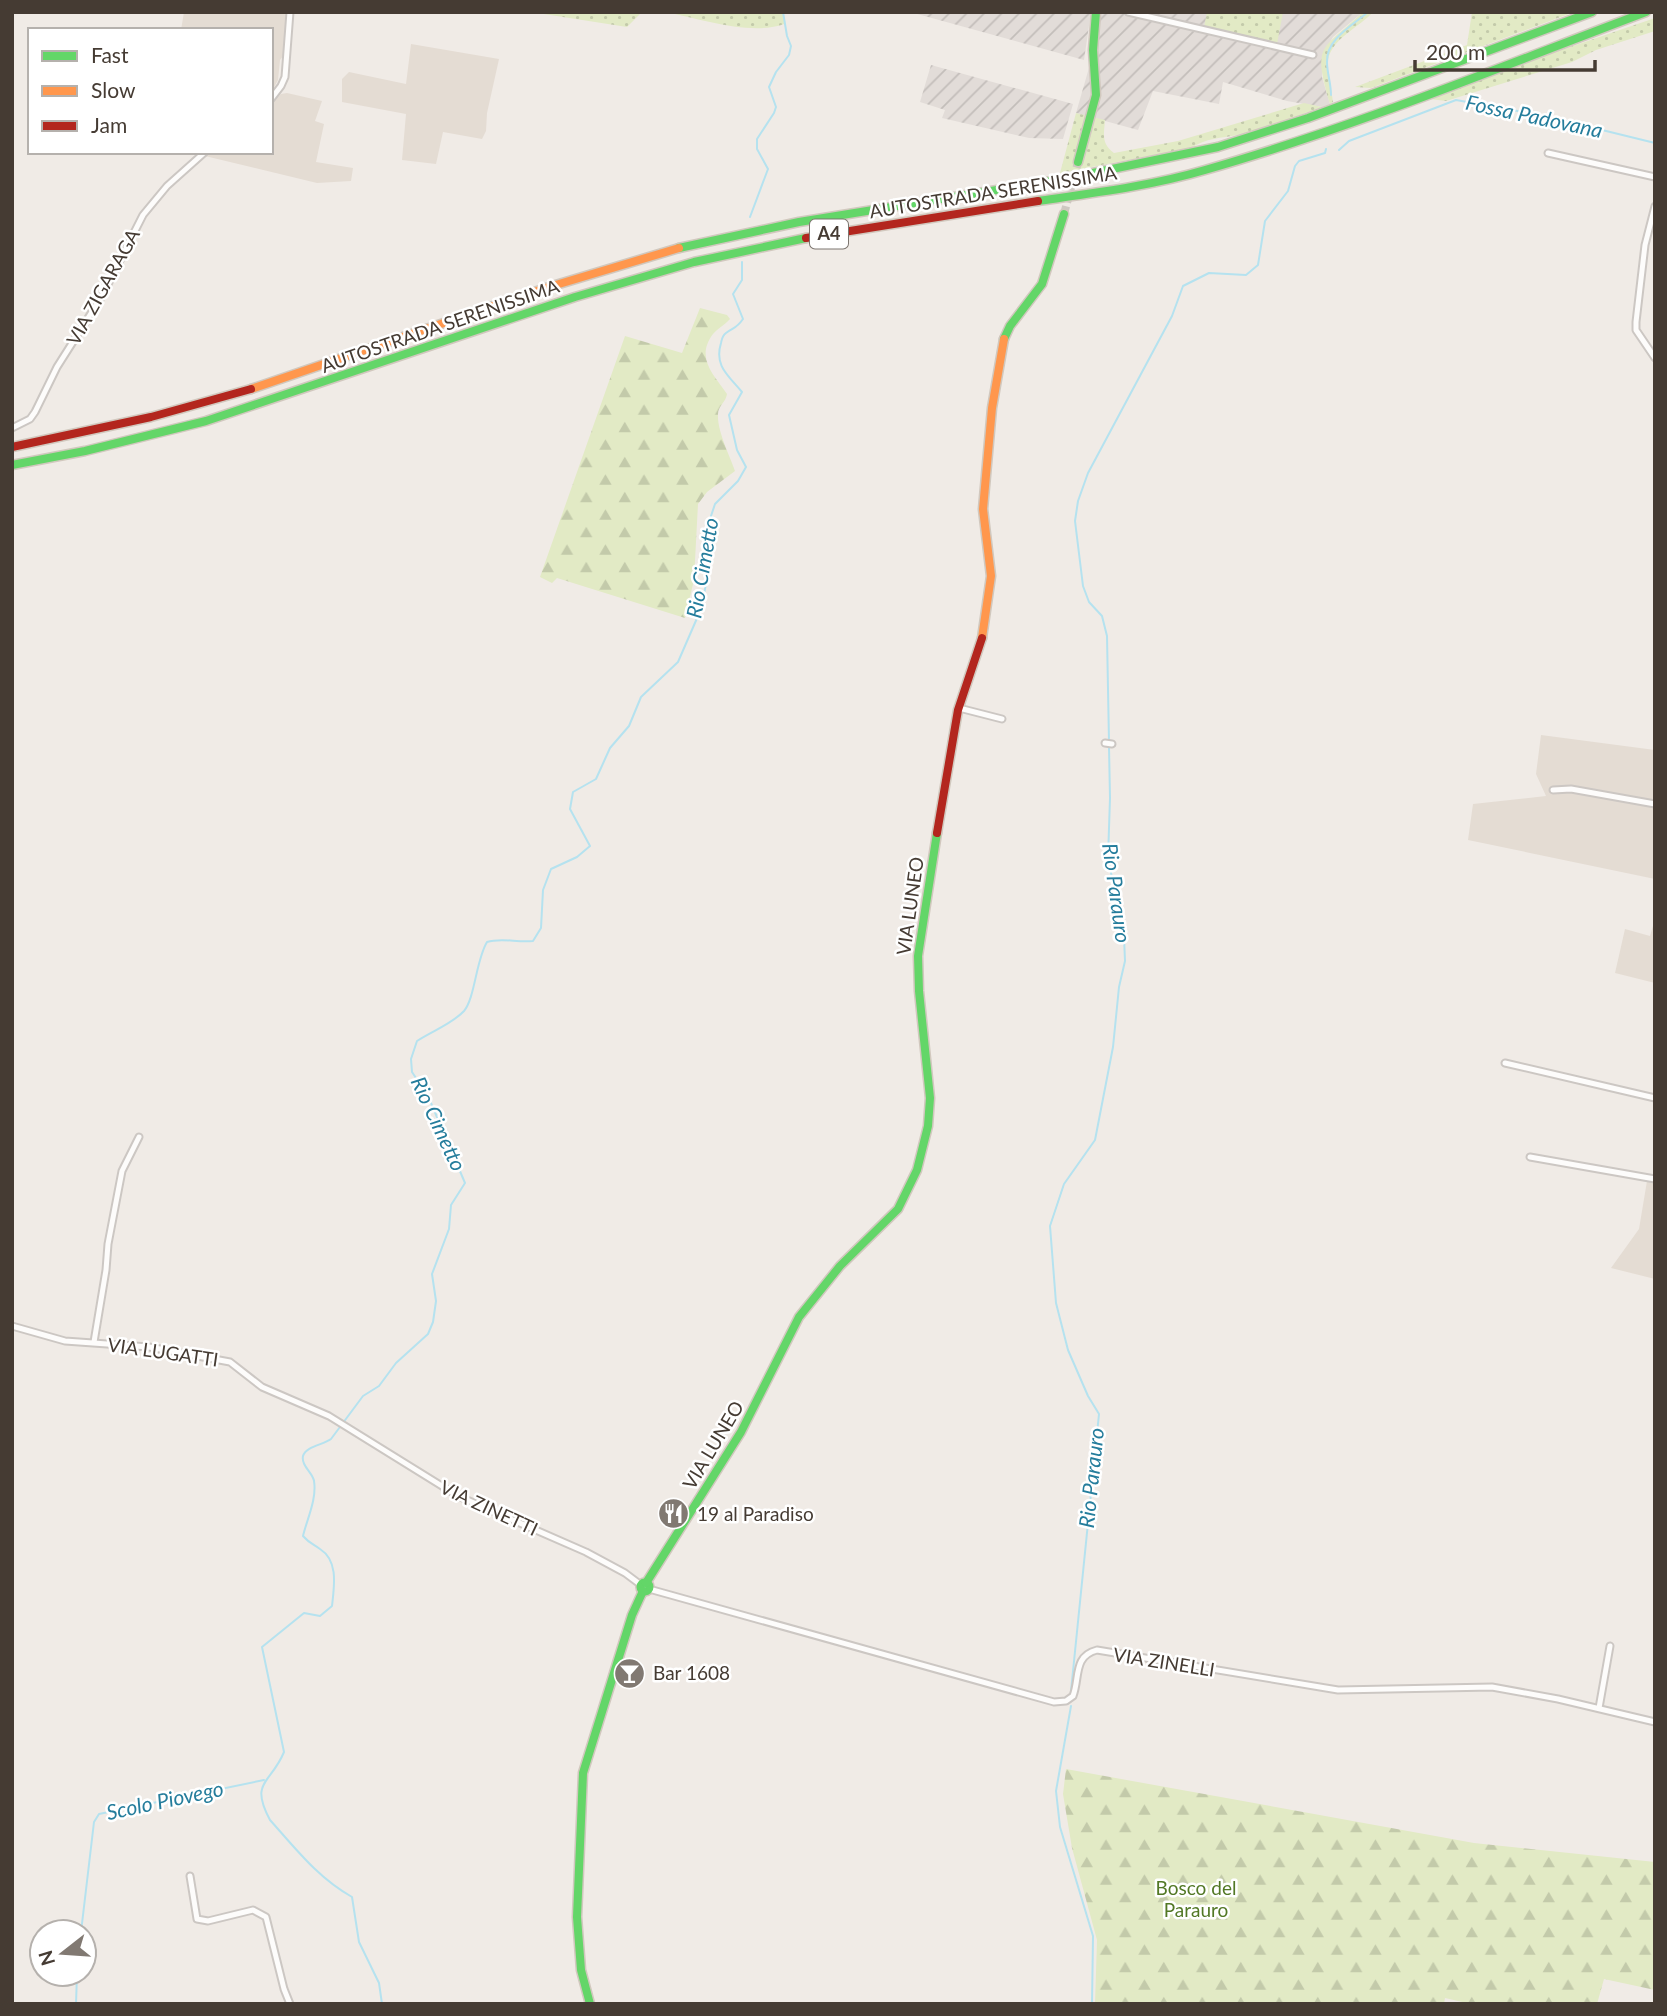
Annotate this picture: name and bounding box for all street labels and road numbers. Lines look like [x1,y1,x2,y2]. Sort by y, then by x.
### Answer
street label: AUTOSTRADA SERENISSIMA [868,161,1118,222]
road number: A4 [810,220,848,248]
street label: VIA ZIGARAGA [61,224,144,349]
street label: AUTOSTRADA SERENISSIMA [318,274,562,377]
street label: VIA LUNEO [891,855,928,957]
street label: VIA LUGATTI [106,1332,220,1371]
street label: VIA LUNEO [677,1396,748,1493]
street label: VIA ZINETTI [437,1475,542,1540]
street label: VIA ZINELLI [1112,1642,1216,1681]

